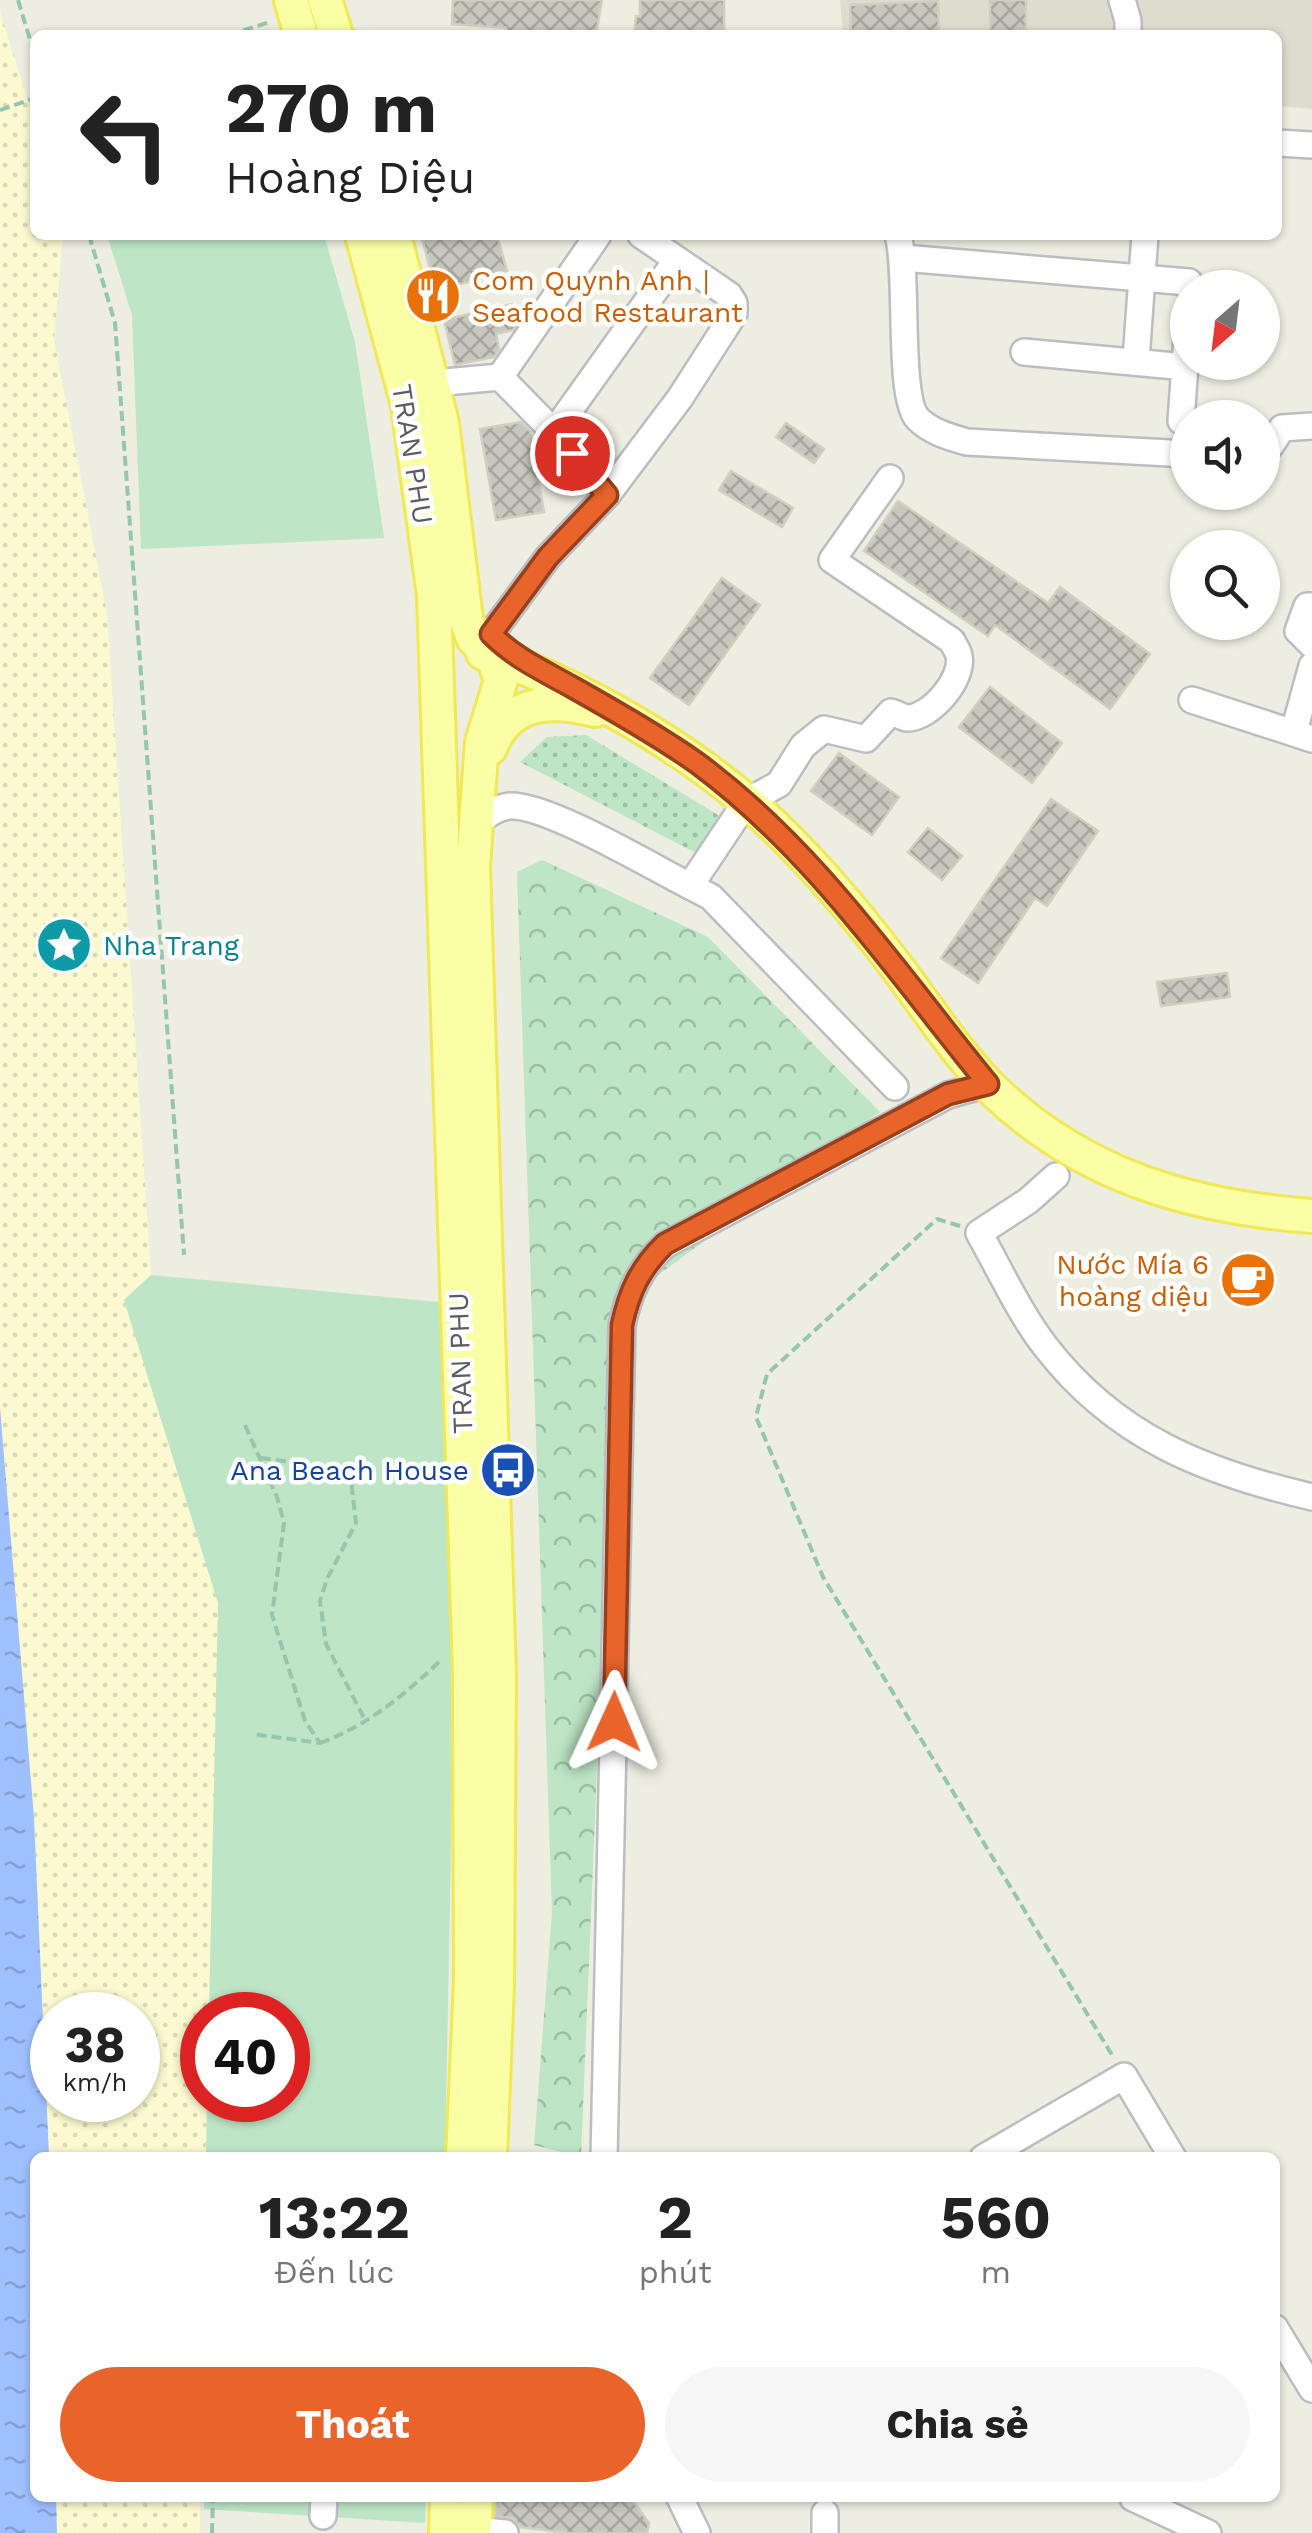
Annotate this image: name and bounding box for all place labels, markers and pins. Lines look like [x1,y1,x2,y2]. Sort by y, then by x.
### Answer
place label: Com Quynh Anh | Seafood Restaurant [472,264,743,329]
restaurant icon: Com Quynh Anh | Seafood Restaurant [403,266,463,326]
pin [530,411,615,496]
place icon: Nha Trang [34,915,94,975]
place label: Nha Trang [103,929,239,962]
place label: Nước Mía 6 hoàng diệu [1056,1248,1209,1313]
cafe icon: Nước Mía 6 hoàng diệu [1218,1250,1278,1310]
bus stop icon: Ana Beach House [478,1440,538,1500]
place label: Ana Beach House [230,1454,469,1487]

